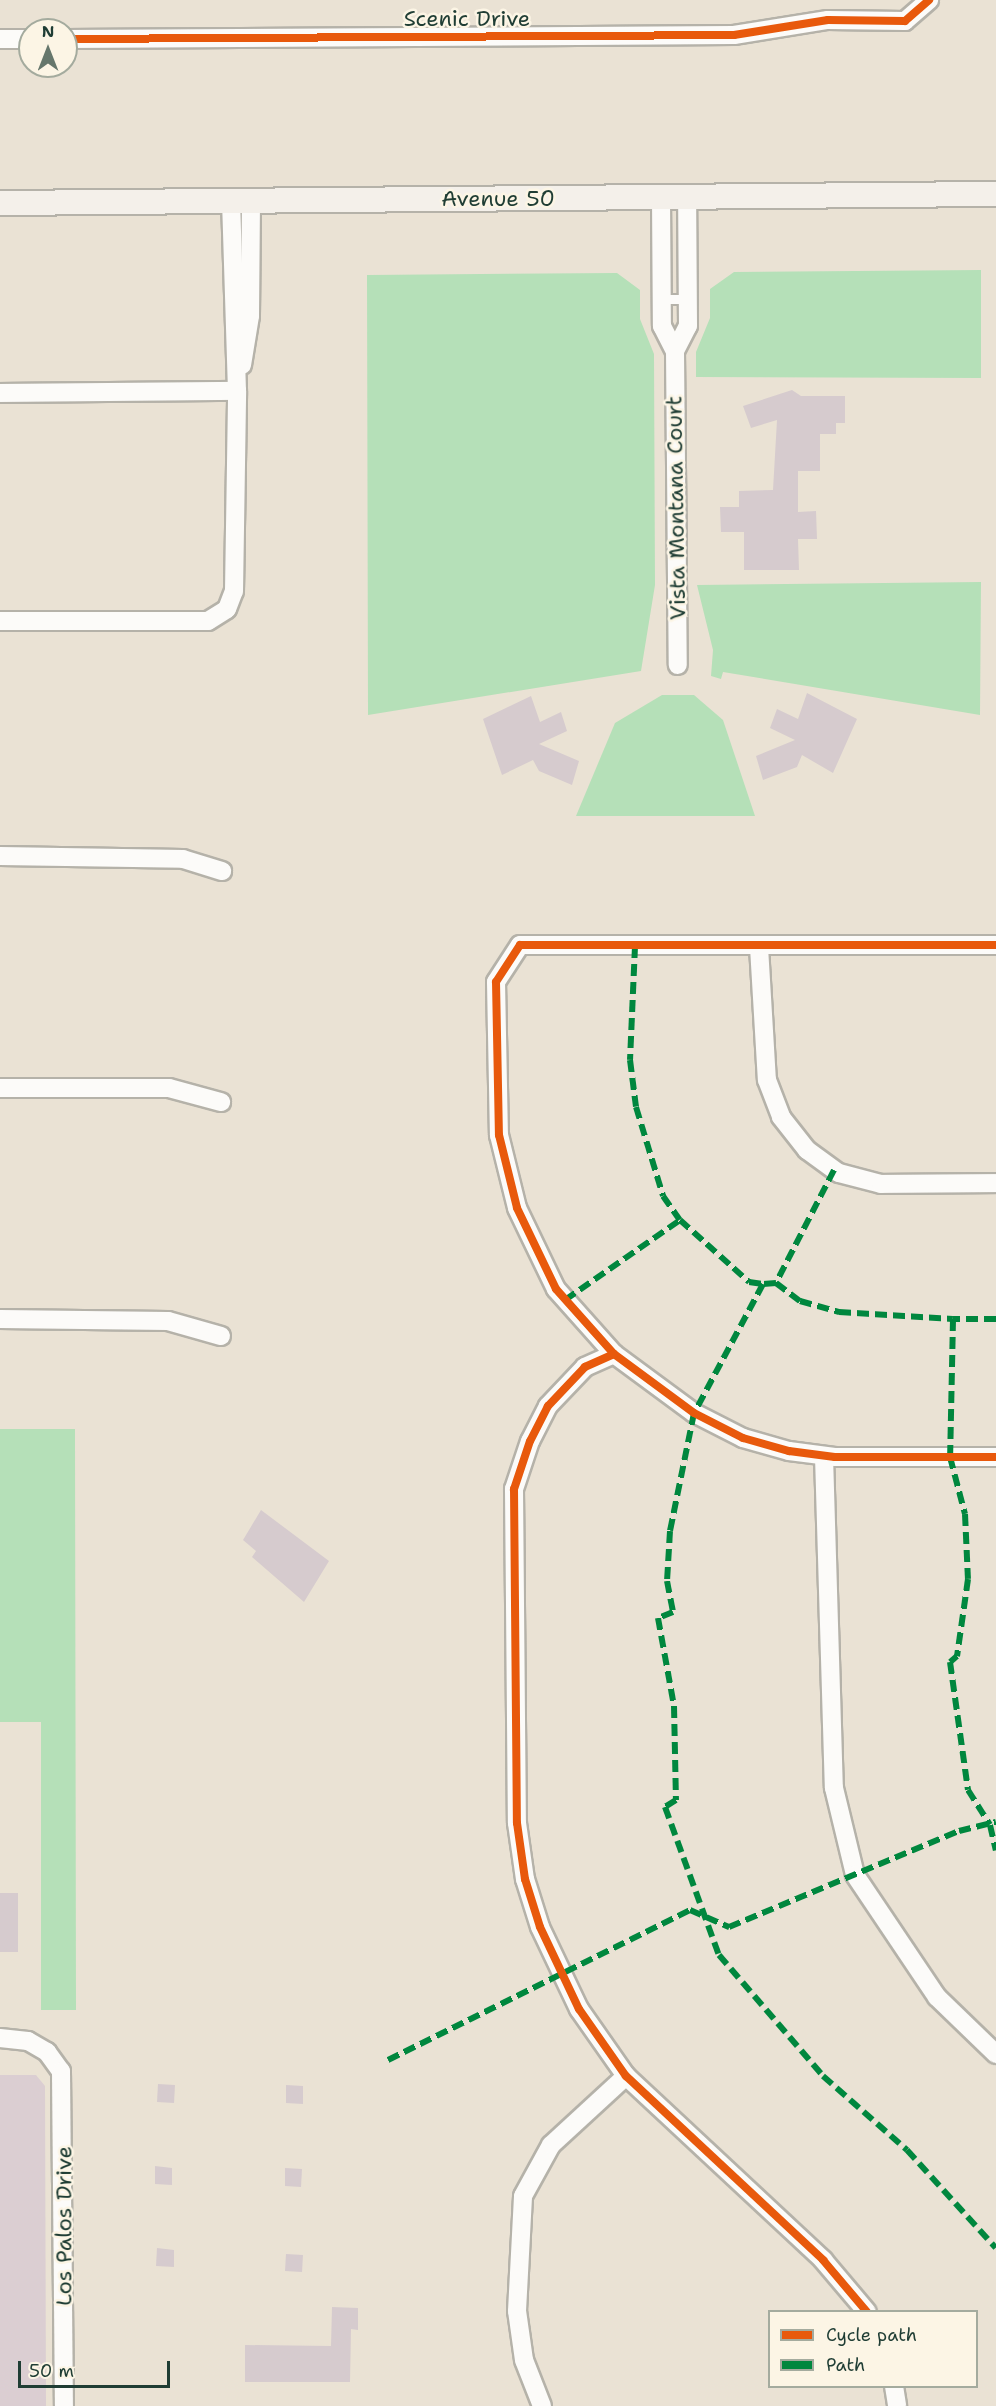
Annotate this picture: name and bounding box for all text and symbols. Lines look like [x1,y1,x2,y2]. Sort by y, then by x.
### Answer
street label: Scenic Drive [404,6,530,32]
north arrow [18,18,78,78]
text: N [42,21,54,42]
street label: Avenue 50 [441,186,555,212]
street label: Vista Montana Court [661,396,691,620]
street label: Los Palos Drive [51,2146,77,2306]
legend [768,2310,978,2388]
text: Cycle path [826,2323,917,2347]
scale bar [21,2349,172,2387]
text: Path [826,2353,865,2377]
text: 50 m [29,2359,74,2383]

